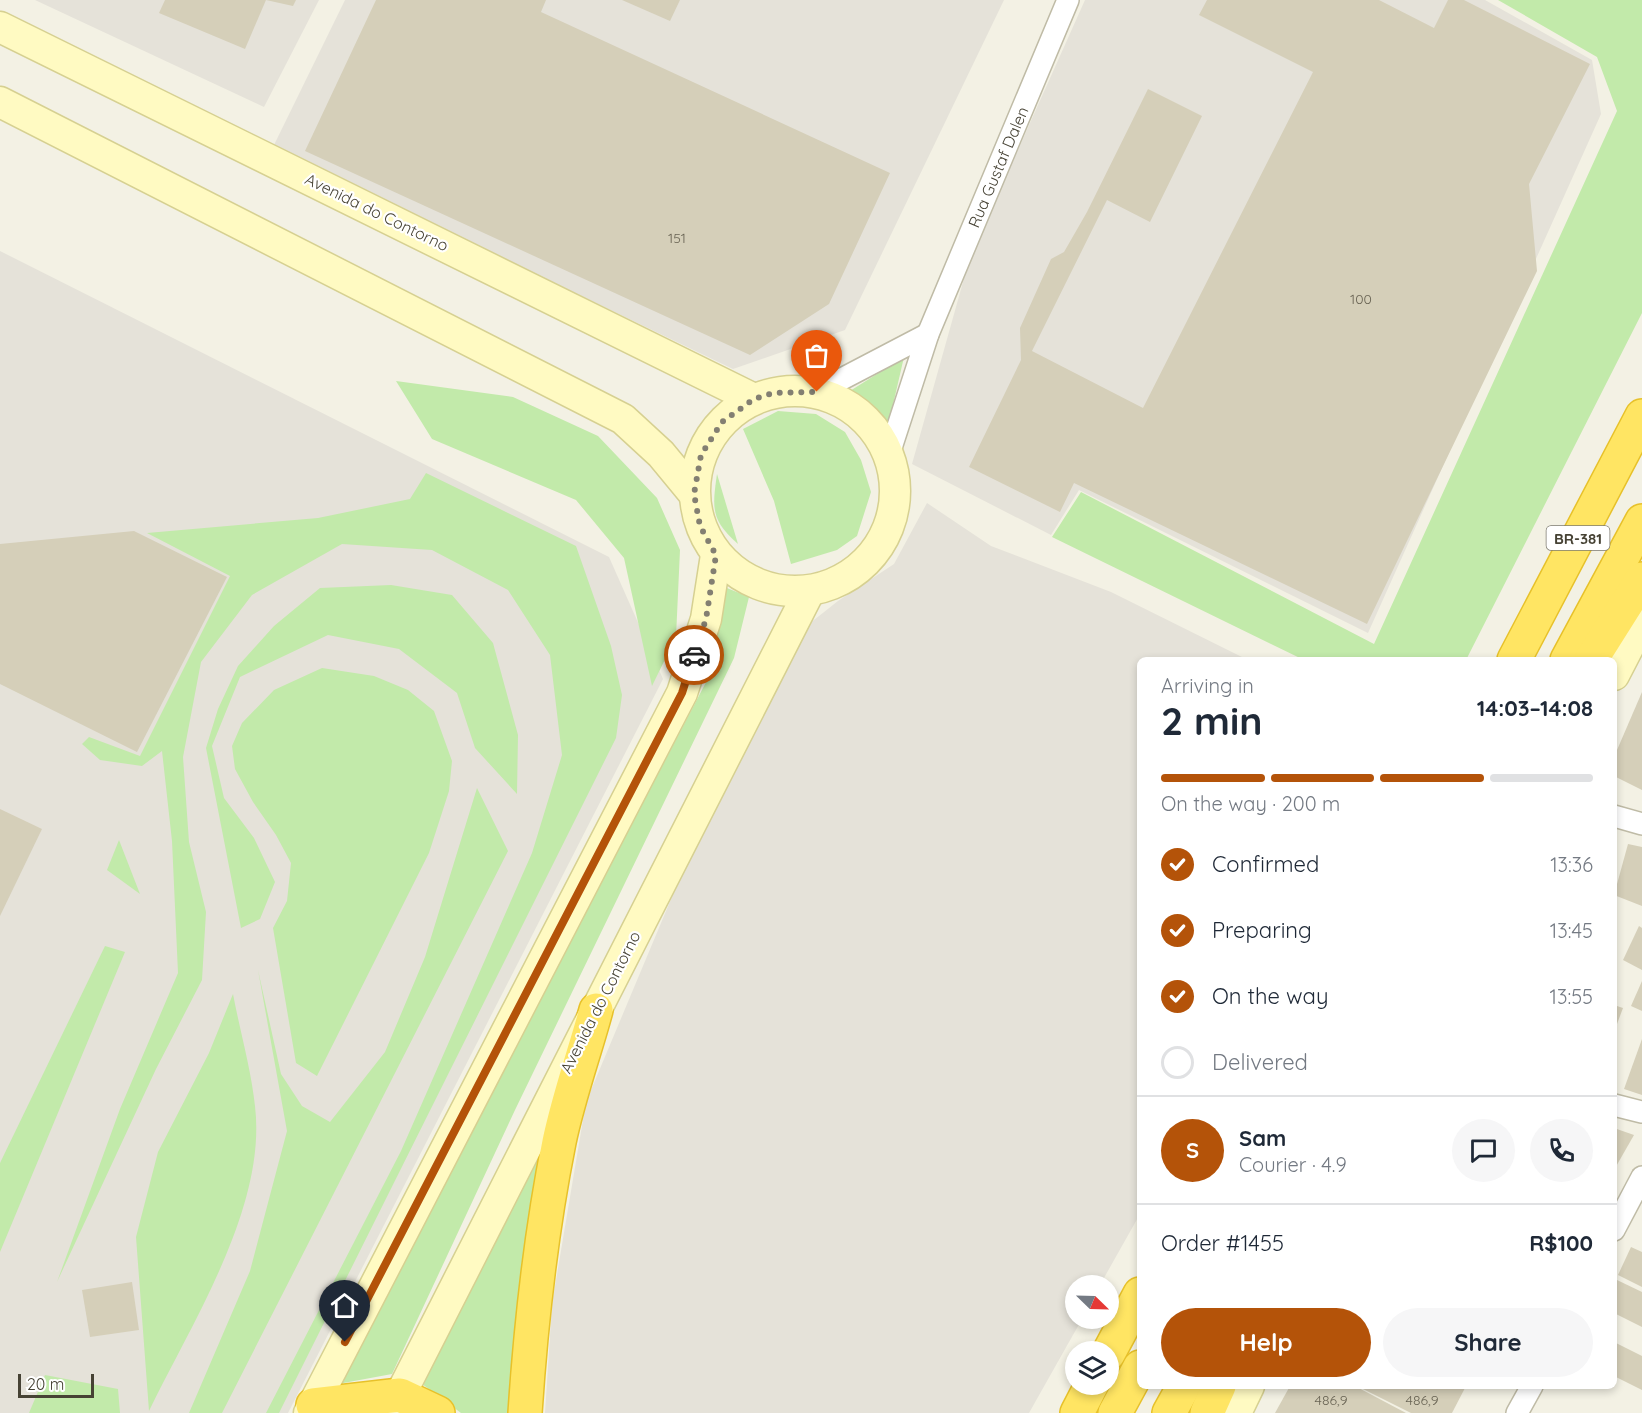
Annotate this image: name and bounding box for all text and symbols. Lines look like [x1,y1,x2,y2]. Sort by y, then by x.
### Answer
street label: Rua Gustaf Dalen [963,103,1033,231]
street label: Avenida do Contorno [302,169,452,255]
house number: 151 [668,229,686,247]
house number: 100 [1350,290,1372,308]
pin [791,330,842,392]
icon: bag [800,339,833,372]
road number: BR-381 [1546,526,1610,550]
courier [664,625,724,685]
icon: car [678,639,711,672]
text: Arriving in [1161,673,1254,698]
text: 14:03–14:08 [1477,694,1593,722]
text: 2 min [1161,696,1263,745]
text: On the way · 200 m [1161,791,1340,816]
icon: check [1161,848,1194,881]
text: Confirmed [1212,850,1319,878]
text: 13:36 [1550,852,1593,877]
icon: check [1161,914,1194,947]
text: Preparing [1212,916,1312,944]
text: 13:45 [1550,918,1593,943]
street label: Avenida do Contorno [555,928,645,1076]
icon: check [1161,980,1194,1013]
text: On the way [1212,982,1328,1010]
text: 13:55 [1550,984,1593,1009]
text: Delivered [1212,1048,1308,1076]
button: chat [1452,1119,1515,1182]
button: phone [1530,1119,1593,1182]
text: Sam [1239,1124,1286,1152]
text: S [1186,1136,1199,1164]
text: Courier · 4.9 [1239,1152,1347,1177]
text: Order #1455 [1161,1229,1284,1257]
text: R$100 [1529,1229,1593,1257]
north arrow [1065,1275,1119,1329]
map controls [1065,1275,1119,1395]
pin [319,1280,370,1342]
icon: home [328,1289,361,1322]
button: Help [1161,1308,1371,1377]
button: Share [1383,1308,1593,1377]
button: layers [1065,1341,1119,1395]
scale bar [18,1371,94,1398]
text: 20 m [27,1374,64,1394]
house number: 486,9 [1315,1391,1348,1409]
house number: 486,9 [1406,1391,1439,1409]

